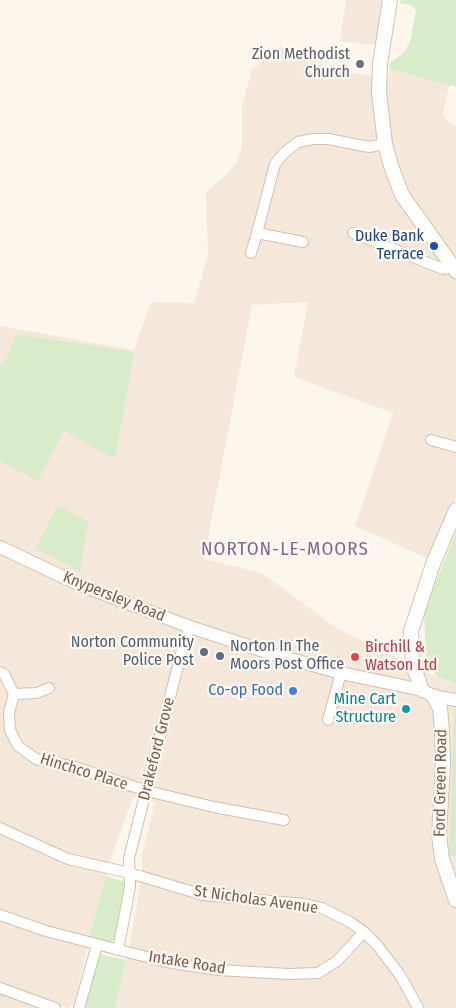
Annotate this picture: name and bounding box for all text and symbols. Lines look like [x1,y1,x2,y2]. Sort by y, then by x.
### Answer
place label: Zion Methodist Church [252,45,350,83]
marker: Zion Methodist Church [354,58,366,70]
place label: Duke Bank Terrace [355,227,424,265]
marker: Duke Bank Terrace [428,240,440,252]
district label: NORTON-LE-MOORS [199,539,371,561]
street label: Knypersley Road [60,568,168,626]
place label: Norton Community Police Post [71,633,194,671]
place label: Norton In The Moors Post Office [230,637,344,675]
place label: Birchill & Watson Ltd [365,638,437,676]
marker: Norton Community Police Post [198,646,210,658]
marker: Norton In The Moors Post Office [214,650,226,662]
marker: Birchill & Watson Ltd [349,651,361,663]
place label: Co-op Food [208,681,283,701]
marker: Co-op Food [287,685,299,697]
place label: Mine Cart Structure [334,690,396,728]
street label: Drakeford Grove [135,695,179,803]
marker: Mine Cart Structure [400,703,412,715]
street label: Ford Green Road [430,729,452,837]
street label: Hinchco Place [38,750,130,794]
street label: St Nicholas Avenue [193,882,319,918]
street label: Intake Road [147,947,227,979]

